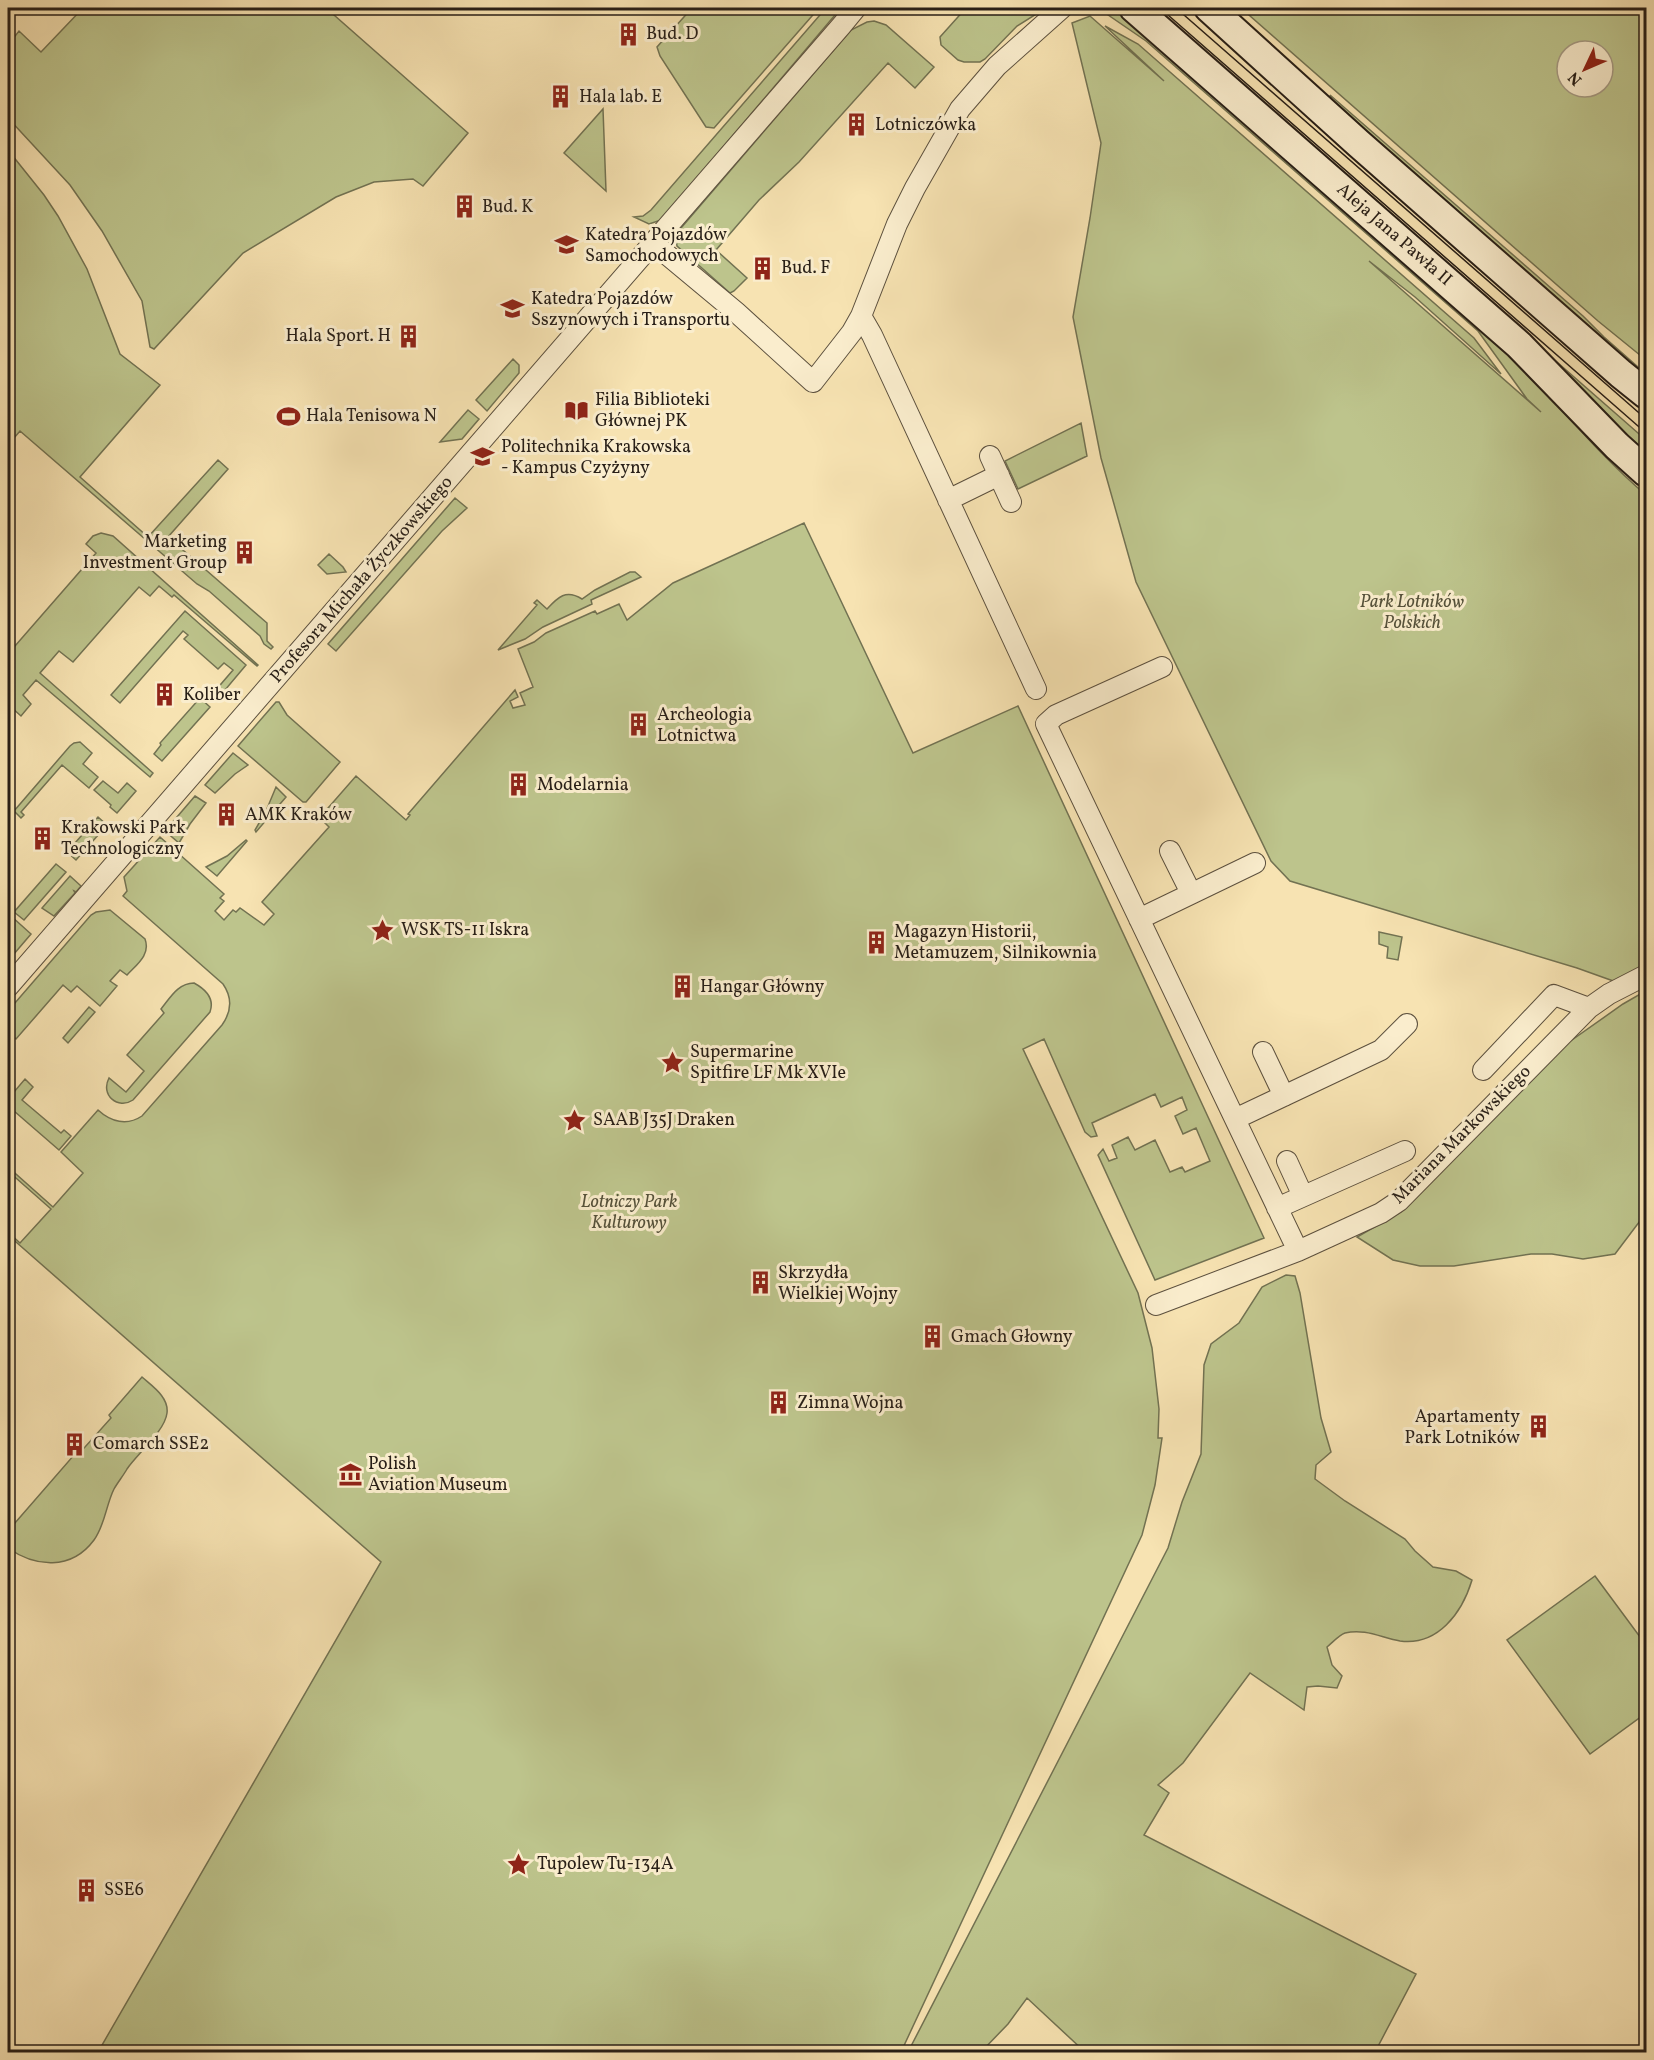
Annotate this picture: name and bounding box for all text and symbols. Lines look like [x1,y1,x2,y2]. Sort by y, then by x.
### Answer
building icon: Bud. D [615,21,641,47]
place label: Bud. D [646,22,699,47]
north arrow [1555,39,1615,99]
text: N [1563,66,1588,90]
building icon: Hala lab. E [548,84,574,110]
place label: Hala lab. E [579,85,662,110]
building icon: Lotniczówka [844,112,870,138]
place label: Lotniczówka [875,113,976,138]
street label: Aleja Jana Pawła II [1331,178,1457,292]
building icon: Bud. K [451,194,477,220]
place label: Bud. K [482,195,534,220]
place label: Katedra Pojazdów Samochodowych [585,223,727,269]
school or university icon: Katedra Pojazdów Samochodowych [554,232,580,258]
building icon: Bud. F [750,255,776,281]
place label: Bud. F [781,256,830,281]
place label: Katedra Pojazdów Sszynowych i Transportu [531,287,730,333]
school or university icon: Katedra Pojazdów Sszynowych i Transportu [500,296,526,322]
building icon: Hala Sport. H [396,323,422,349]
place label: Hala Sport. H [285,324,391,349]
place label: Filia Biblioteki Głównej PK [595,388,710,434]
library icon: Filia Biblioteki Głównej PK [564,397,590,423]
sports icon: Hala Tenisowa N [275,403,301,429]
place label: Hala Tenisowa N [306,404,437,429]
place label: Politechnika Krakowska - Kampus Czyżyny [501,435,691,481]
school or university icon: Politechnika Krakowska - Kampus Czyżyny [470,444,496,470]
street label: Profesora Michała Życzkowskiego [265,471,459,689]
place label: Marketing Investment Group [83,530,227,576]
building icon: Marketing Investment Group [232,539,258,565]
park label: Park Lotników Polskich [1360,590,1464,636]
building icon: Koliber [152,682,178,708]
place label: Koliber [183,683,241,708]
place label: Archeologia Lotnictwa [657,703,752,749]
building icon: Archeologia Lotnictwa [626,712,652,738]
building icon: Modelarnia [506,772,532,798]
place label: Modelarnia [537,773,629,798]
building icon: AMK Kraków [214,802,240,828]
place label: AMK Kraków [245,803,352,828]
place label: Krakowski Park Technologiczny [61,816,186,862]
building icon: Krakowski Park Technologiczny [30,825,56,851]
place icon: WSK TS-11 Iskra [370,917,396,943]
place label: WSK TS-11 Iskra [401,918,529,943]
place label: Magazyn Historii, Metamuzem, Silnikownia [894,920,1097,966]
building icon: Magazyn Historii, Metamuzem, Silnikownia [863,929,889,955]
building icon: Hangar Główny [669,974,695,1000]
place label: Hangar Główny [700,975,824,1000]
place label: Supermarine Spitfire LF Mk XVIe [690,1040,846,1086]
place icon: Supermarine Spitfire LF Mk XVIe [659,1049,685,1075]
street label: Mariana Markowskiego [1387,1060,1537,1210]
place icon: SAAB J35J Draken [562,1107,588,1133]
place label: SAAB J35J Draken [593,1108,735,1133]
park label: Lotniczy Park Kulturowy [581,1190,677,1236]
place label: Skrzydła Wielkiej Wojny [778,1261,898,1307]
building icon: Skrzydła Wielkiej Wojny [747,1270,773,1296]
building icon: Gmach Głowny [920,1324,946,1350]
place label: Gmach Głowny [951,1325,1073,1350]
building icon: Zimna Wojna [766,1390,792,1416]
place label: Zimna Wojna [797,1391,904,1416]
place label: Apartamenty Park Lotników [1405,1405,1520,1451]
building icon: Apartamenty Park Lotników [1525,1414,1551,1440]
building icon: Comarch SSE2 [62,1431,88,1457]
place label: Comarch SSE2 [93,1432,209,1457]
place label: Polish Aviation Museum [368,1452,508,1498]
museum icon: Polish Aviation Museum [337,1461,363,1487]
place icon: Tupolew Tu-134A [506,1851,532,1877]
place label: Tupolew Tu-134A [537,1852,674,1877]
building icon: SSE6 [73,1877,99,1903]
place label: SSE6 [104,1878,144,1903]

